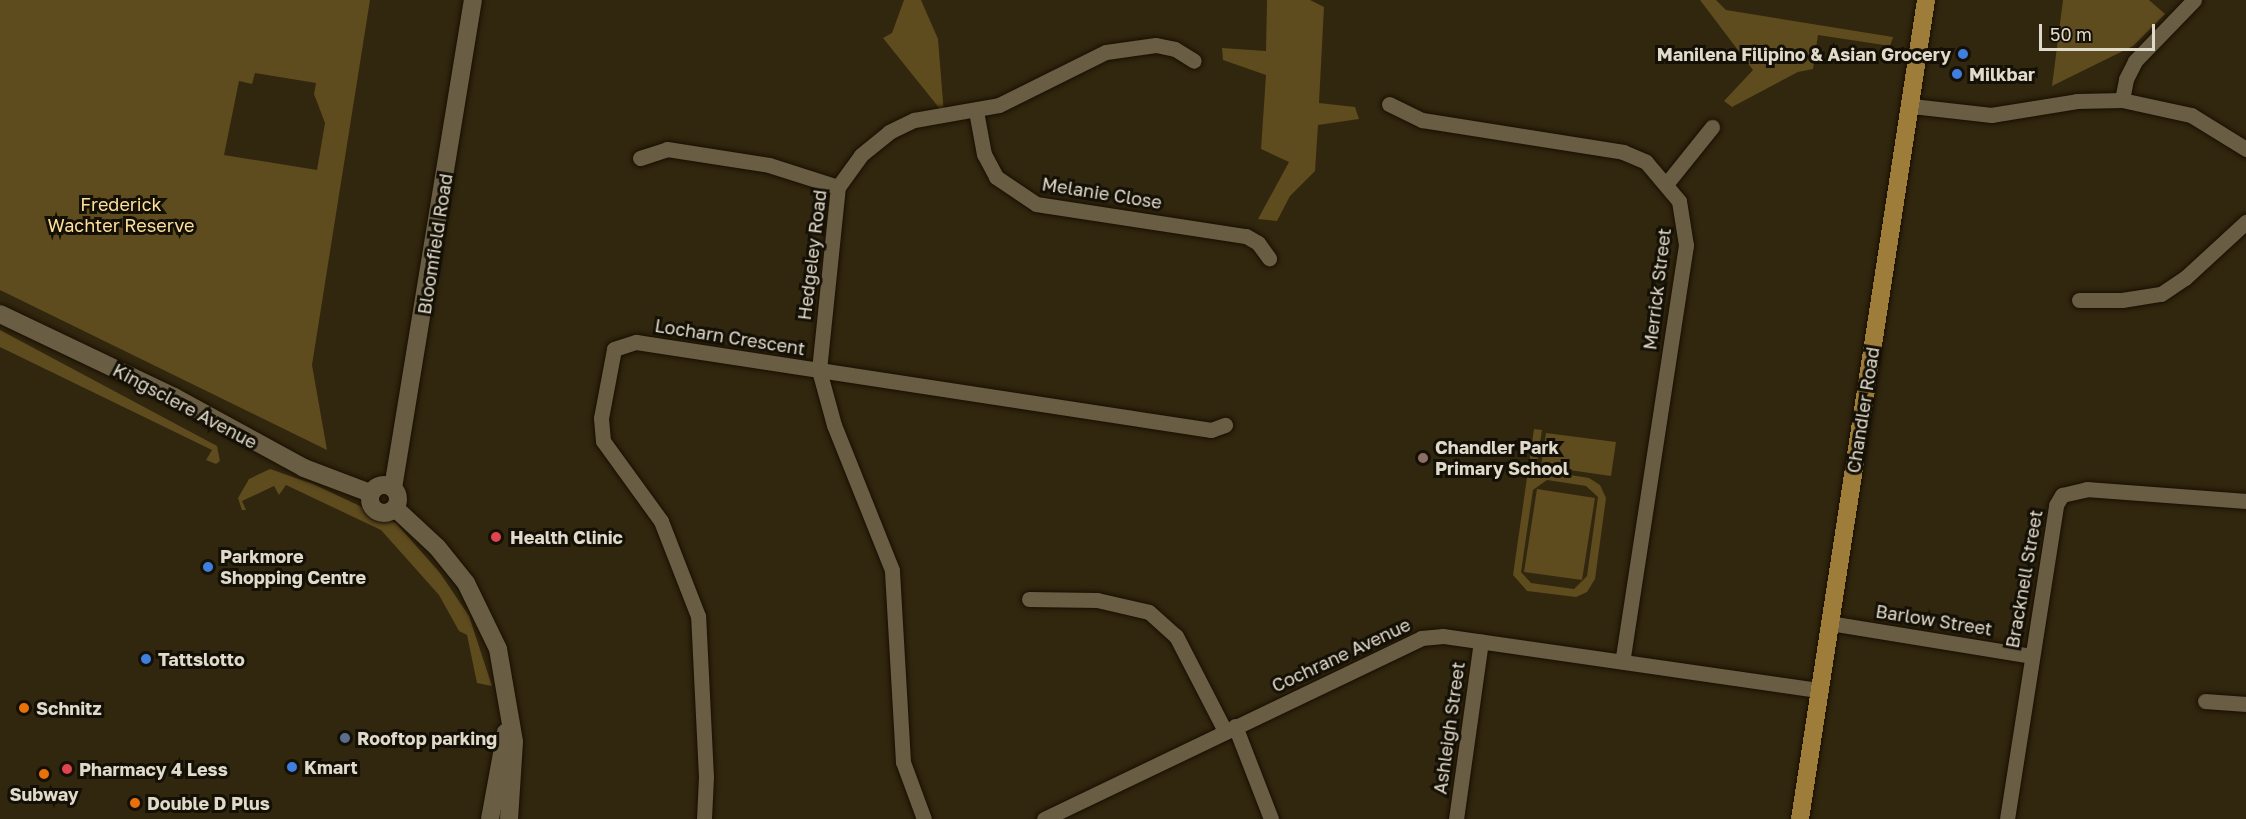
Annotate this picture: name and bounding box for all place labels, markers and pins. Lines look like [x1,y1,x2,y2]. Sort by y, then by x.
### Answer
place label: Manilena Filipino & Asian Grocery [1657,43,1951,65]
marker: Manilena Filipino & Asian Grocery [1956,47,1970,61]
place label: Milkbar [1969,63,2035,85]
marker: Milkbar [1950,67,1964,81]
place label: Chandler Park Primary School [1435,437,1569,480]
marker: Chandler Park Primary School [1416,451,1430,465]
place label: Health Clinic [510,526,623,548]
marker: Health Clinic [487,528,505,546]
place label: Parkmore Shopping Centre [220,546,366,588]
marker: Parkmore Shopping Centre [201,560,215,574]
place label: Tattslotto [158,648,245,670]
marker: Tattslotto [139,652,153,666]
place label: Schnitz [36,697,102,719]
marker: Schnitz [17,701,31,715]
place label: Rooftop parking [357,727,497,749]
marker: Rooftop parking [338,731,352,745]
place label: Kmart [304,756,358,778]
place label: Pharmacy 4 Less [79,758,228,780]
marker: Kmart [285,760,299,774]
marker: Pharmacy 4 Less [60,762,74,776]
marker: Subway [37,767,51,781]
place label: Subway [9,783,79,805]
place label: Double D Plus [147,792,270,814]
marker: Double D Plus [128,796,142,810]

